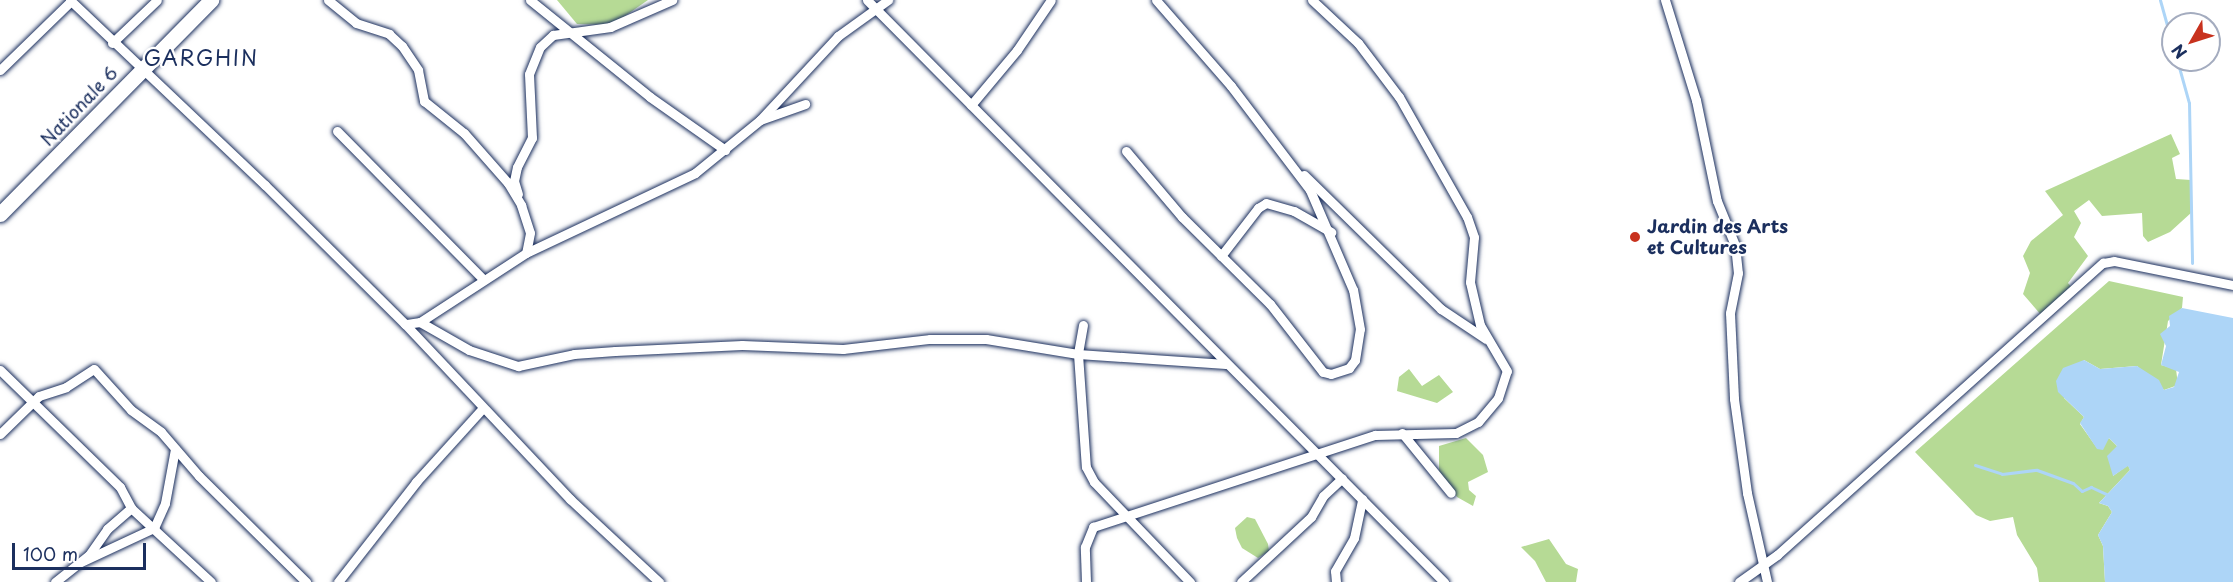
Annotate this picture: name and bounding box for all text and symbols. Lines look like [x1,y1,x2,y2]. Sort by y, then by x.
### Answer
north arrow [2161,12,2221,72]
text: N [2165,40,2192,65]
district label: GARGHIN [145,44,257,70]
street label: Nationale 6 [36,62,122,150]
place label: Jardin des Arts et Cultures [1647,216,1788,258]
marker: Jardin des Arts et Cultures [1628,230,1642,244]
scale bar [15,531,148,569]
text: 100 m [23,540,78,567]

